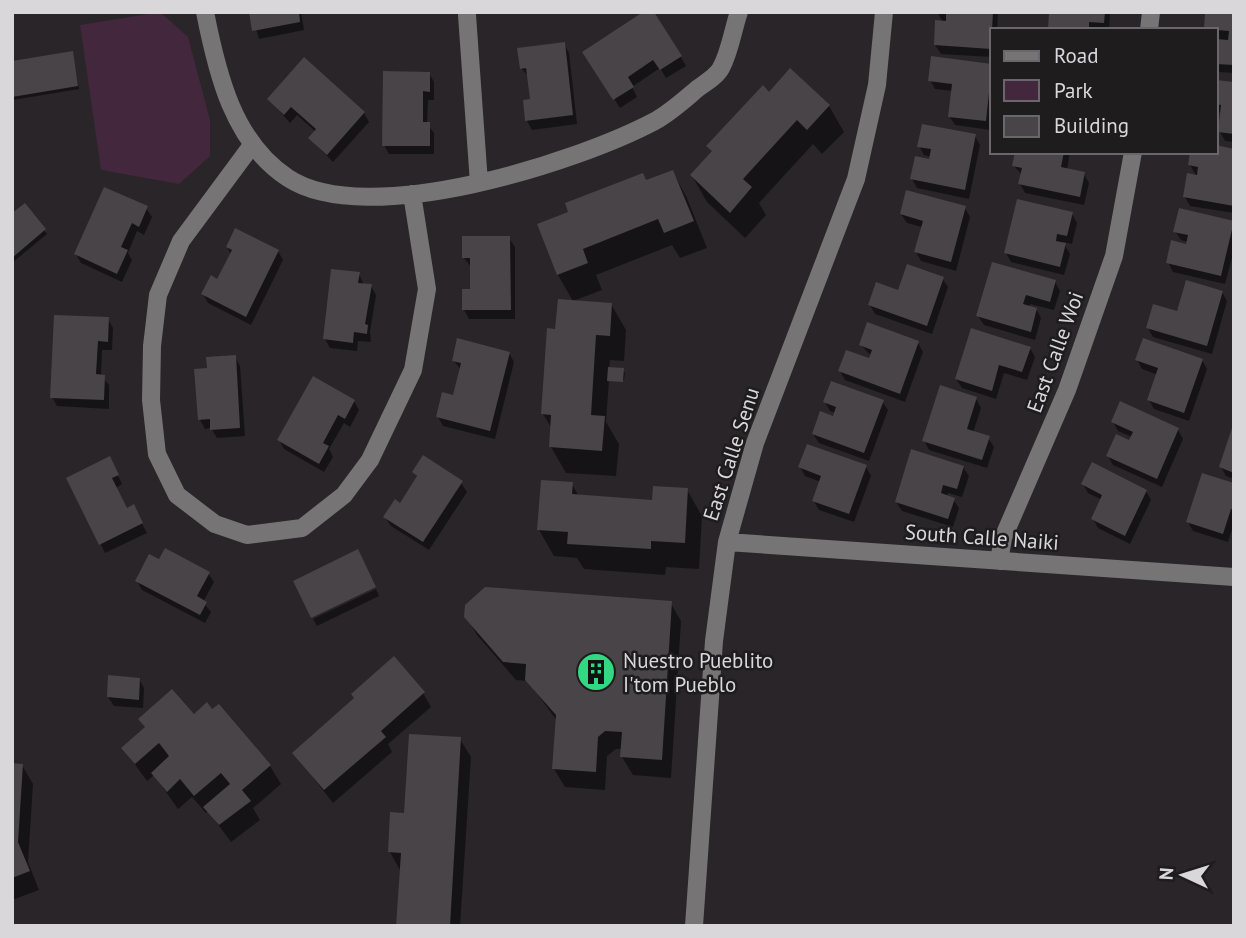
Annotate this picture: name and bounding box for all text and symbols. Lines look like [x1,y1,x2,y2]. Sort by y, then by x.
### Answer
legend [990,28,1218,154]
text: Road [1054,42,1098,69]
text: Park [1054,77,1093,104]
text: Building [1054,112,1129,139]
street label: East Calle Woi [1021,288,1089,416]
street label: East Calle Senu [697,384,765,524]
street label: South Calle Naiki [904,518,1060,556]
place label: Nuestro Pueblito I'tom Pueblo [623,647,773,698]
building icon: Nuestro Pueblito I'tom Pueblo [575,651,617,693]
north arrow [1148,840,1218,910]
text: N [1154,867,1178,881]

